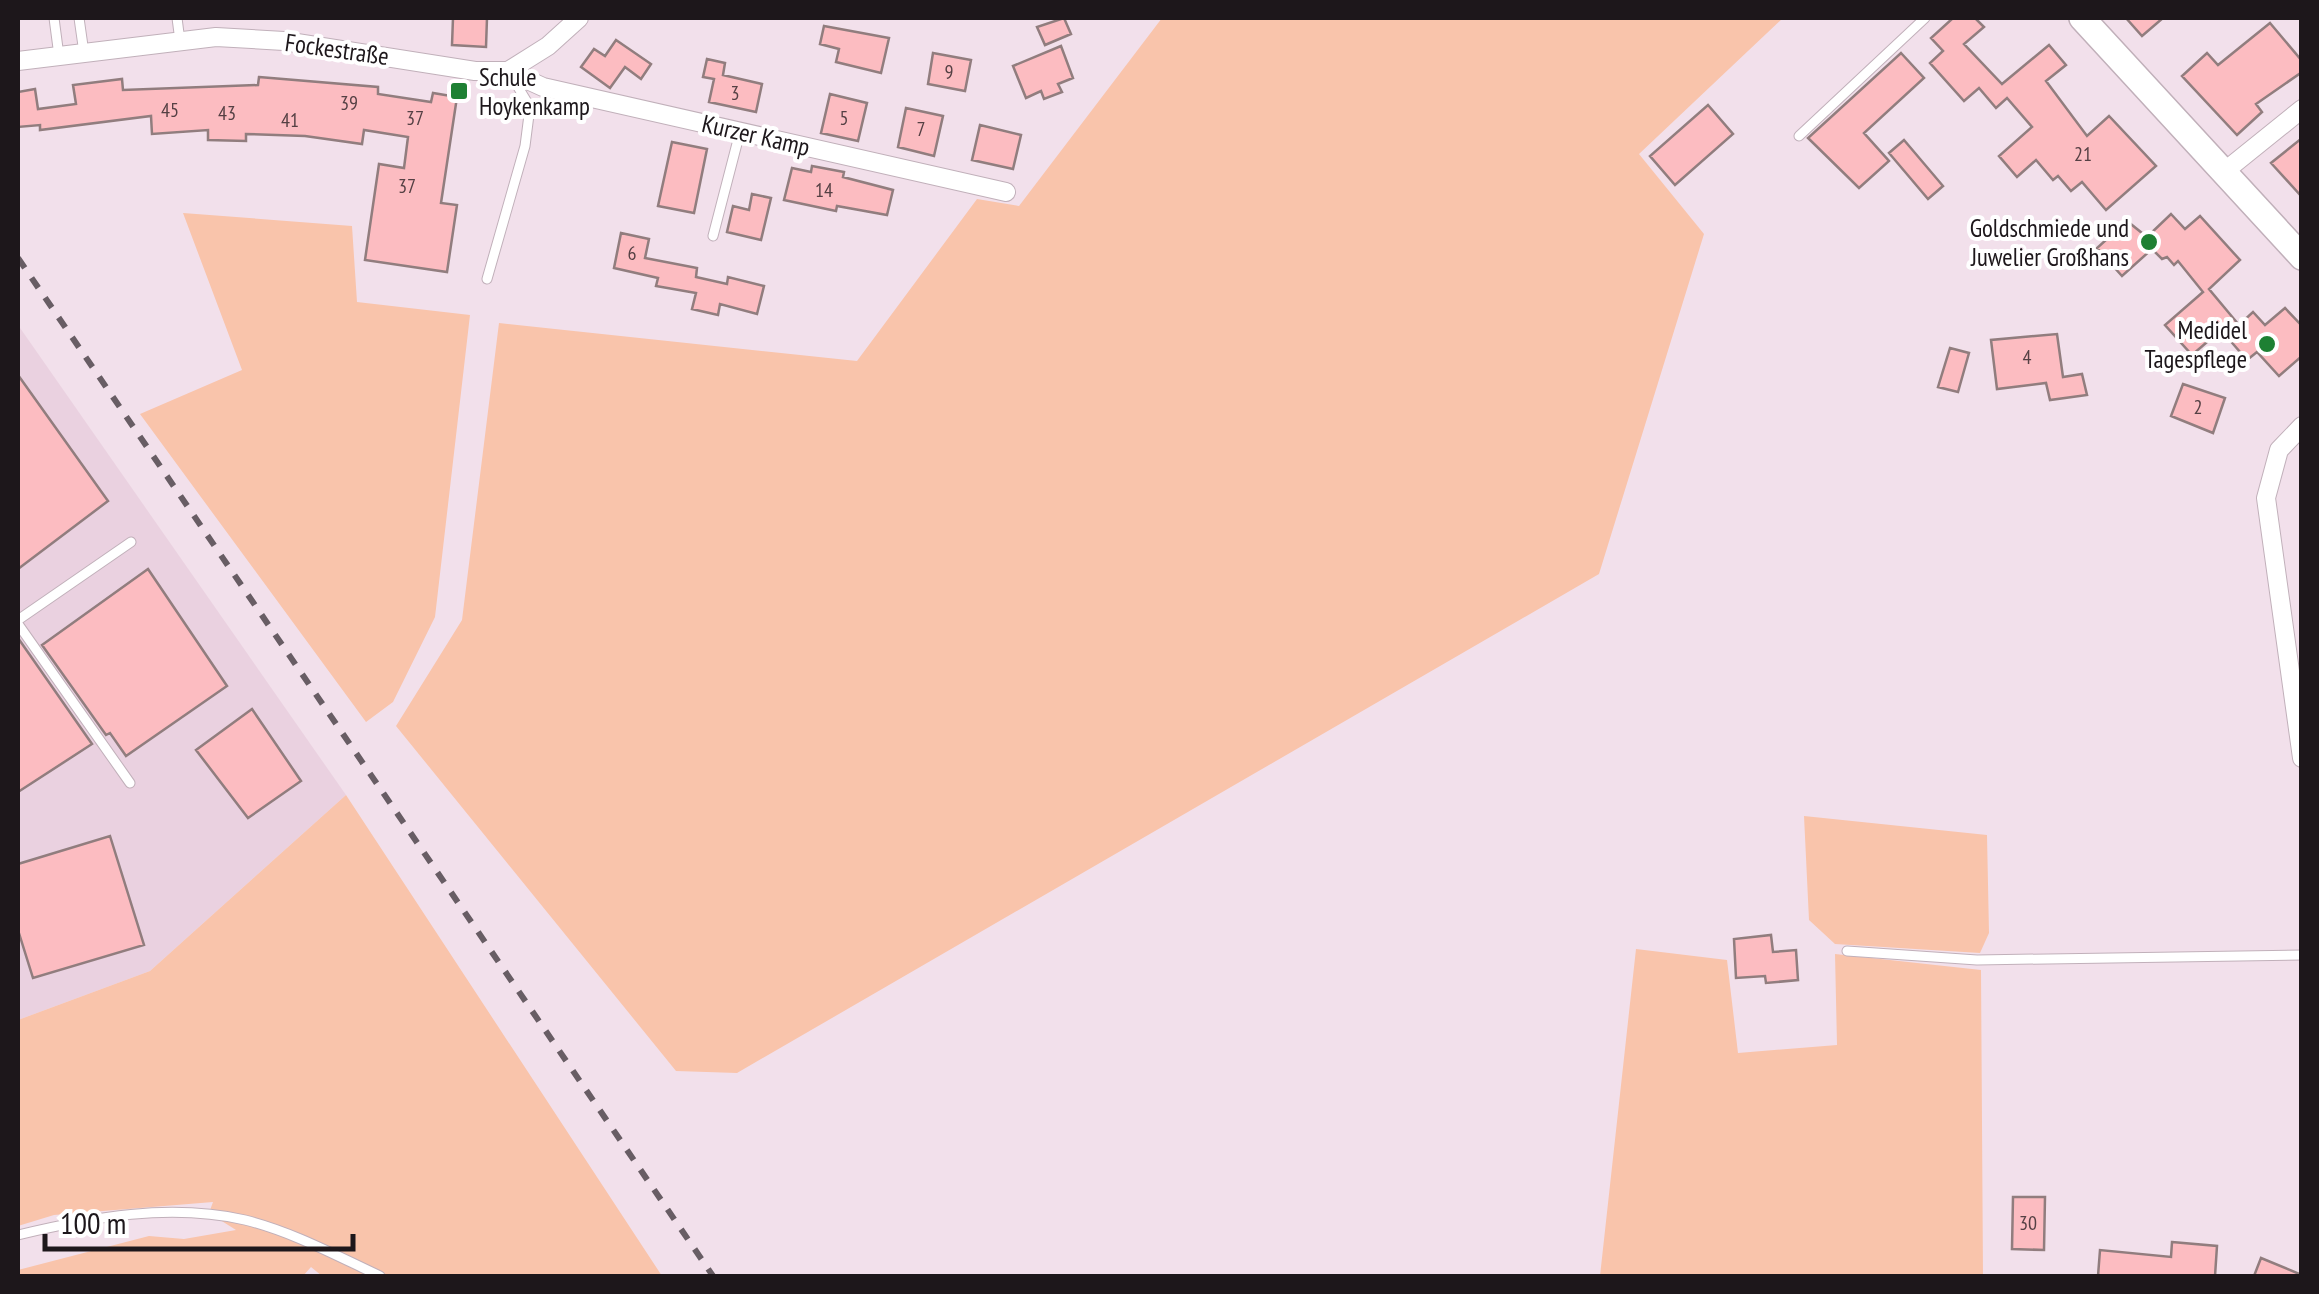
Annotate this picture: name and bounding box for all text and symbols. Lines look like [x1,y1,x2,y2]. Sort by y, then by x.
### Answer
street label: Fockestraße [283,26,391,72]
house number: 9 [945,59,954,85]
place label: Schule Hoykenkamp [479,61,590,122]
marker: Schule Hoykenkamp [448,80,470,102]
house number: 3 [731,80,740,106]
house number: 39 [340,90,358,116]
house number: 45 [161,97,179,123]
house number: 43 [218,100,236,126]
house number: 37 [406,105,424,131]
house number: 5 [840,105,849,131]
house number: 41 [281,107,299,133]
street label: Kurzer Kamp [699,107,813,163]
house number: 7 [917,116,926,142]
house number: 21 [2074,141,2092,167]
house number: 37 [398,173,416,199]
house number: 14 [815,177,833,203]
place label: Goldschmiede und Juwelier Großhans [1970,212,2129,273]
marker: Goldschmiede und Juwelier Großhans [2138,231,2160,253]
house number: 6 [628,240,637,266]
place label: Medidel Tagespflege [2145,314,2247,375]
marker: Medidel Tagespflege [2256,333,2278,355]
house number: 4 [2023,344,2032,370]
house number: 2 [2194,394,2203,420]
scale bar [45,1189,352,1251]
text: 100 m [60,1203,126,1242]
house number: 30 [2019,1210,2037,1236]

